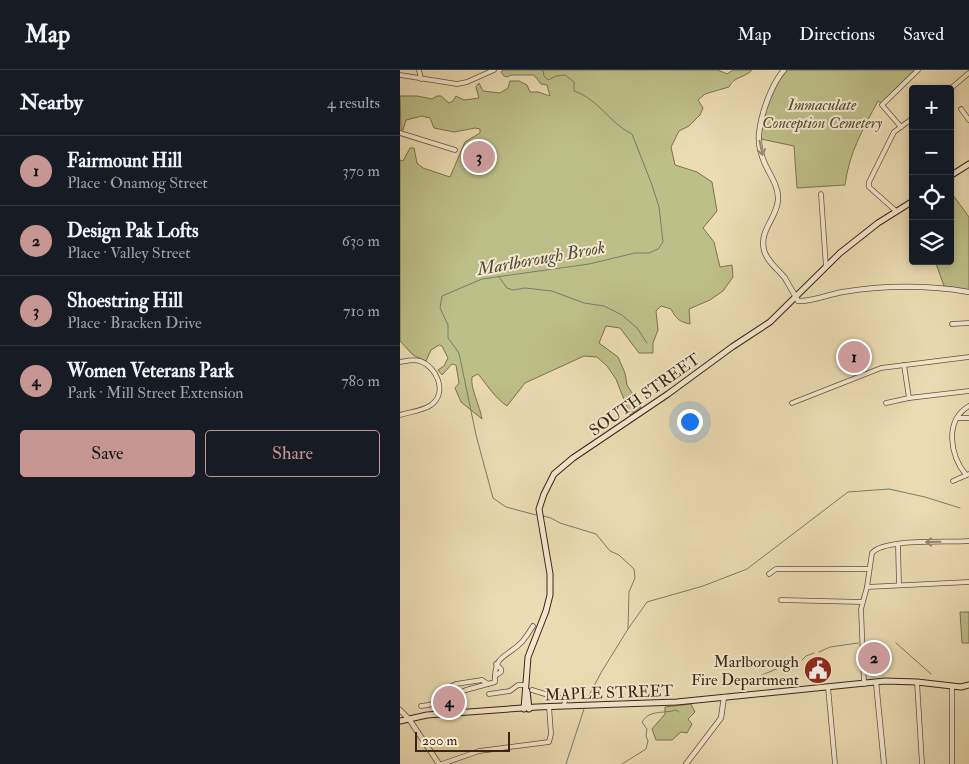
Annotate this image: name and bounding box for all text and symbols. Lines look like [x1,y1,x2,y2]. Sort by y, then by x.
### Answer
text: Map [25,19,70,50]
text: Map [738,23,771,46]
text: Directions [799,23,875,46]
text: Saved [903,23,944,46]
map controls [909,85,954,265]
button: + [909,85,954,130]
text: Nearby [20,89,83,116]
text: 4 results [327,93,380,113]
park label: Immaculate Conception Cemetery [762,95,883,133]
button: − [909,130,954,175]
pin: 3 [463,138,495,176]
one-way arrow [757,139,766,155]
text: Fairmount Hill [67,149,182,173]
text: 1 [33,161,39,181]
text: 370 m [343,161,380,181]
text: Place · Onamog Street [67,173,208,193]
button: locate [909,175,954,220]
text: Design Pak Lofts [67,219,199,243]
button: layers [909,220,954,265]
text: 2 [32,231,40,251]
text: 630 m [342,231,380,251]
water label: Marlborough Brook [474,236,607,281]
text: Place · Valley Street [67,243,190,263]
text: Shoestring Hill [67,289,183,313]
text: 3 [33,301,39,321]
text: 710 m [343,301,380,321]
text: Place · Bracken Drive [67,313,202,333]
pin: 1 [838,338,870,376]
street label: SOUTH STREET [585,349,704,441]
text: Women Veterans Park [67,359,234,383]
text: 4 [32,371,40,391]
text: 780 m [341,371,380,391]
text: Park · Mill Street Extension [67,383,244,403]
your location [677,409,703,435]
button: Save [20,430,195,477]
button: Share [205,430,380,477]
one-way arrow [926,537,942,547]
pin: 2 [858,639,890,677]
place label: Marlborough Fire Department [691,652,800,691]
public building icon: Marlborough Fire Department [803,655,833,685]
street label: MAPLE STREET [544,681,674,705]
pin: 4 [433,683,465,721]
scale bar [415,729,510,752]
text: 200 m [422,732,457,749]

